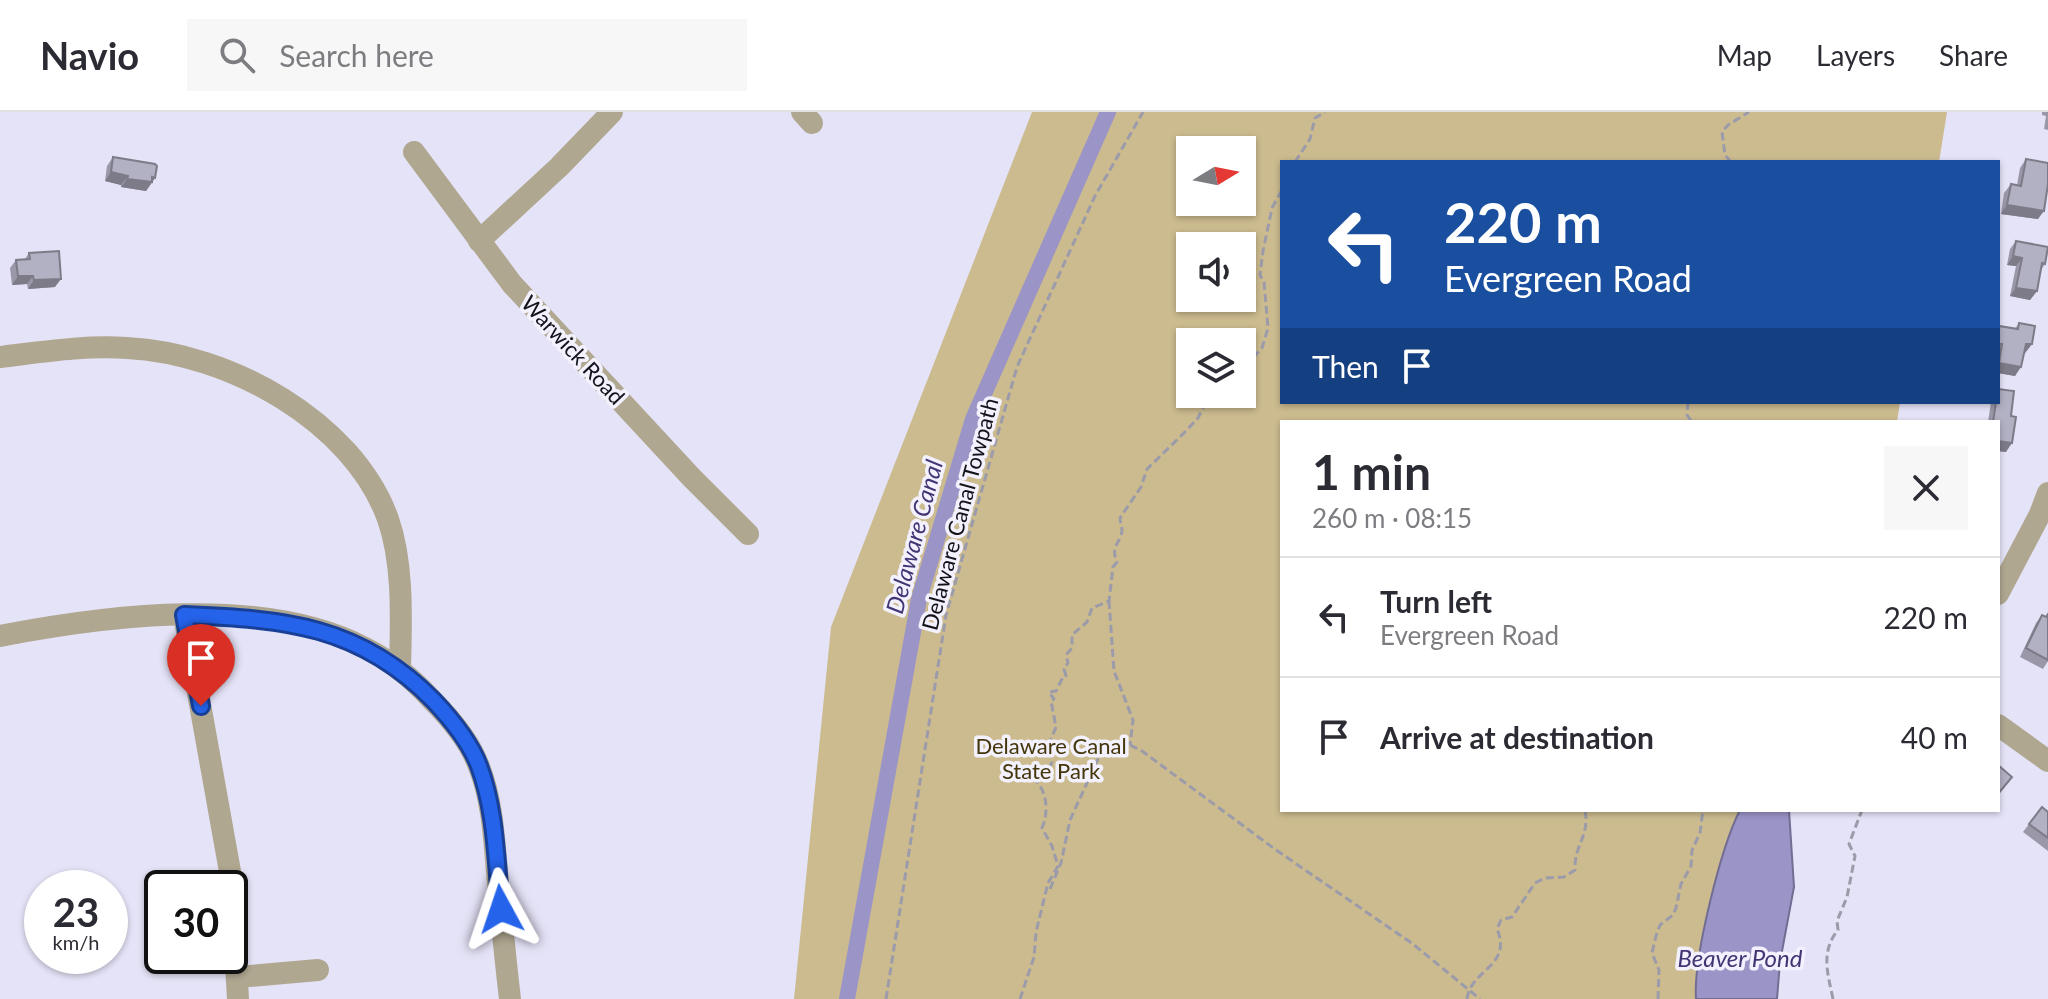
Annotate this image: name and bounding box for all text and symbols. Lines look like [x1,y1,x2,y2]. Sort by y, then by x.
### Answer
search box [187,19,747,91]
text: Navio [40,32,139,78]
icon: search [215,33,259,77]
text: Search here [279,37,434,73]
text: Map [1717,38,1772,72]
text: Layers [1816,38,1895,72]
text: Share [1939,38,2008,72]
north arrow [1176,136,1256,216]
map controls [1176,136,1256,408]
text: 220 m [1444,188,1602,255]
icon: left [1312,192,1416,296]
button: sound [1176,232,1256,312]
text: Evergreen Road [1444,256,1692,300]
street label: Warwick Road [516,290,631,410]
button: layers [1176,328,1256,408]
icon: arrive [1395,344,1439,388]
text: Then [1312,348,1379,384]
street label: Delaware Canal Towpath [916,395,1004,633]
text: 1 min [1312,443,1431,500]
button: close [1884,446,1968,530]
water label: Delaware Canal [879,456,948,617]
text: 260 m · 08:15 [1312,502,1472,534]
text: Turn left [1380,583,1492,619]
icon: left [1312,595,1356,639]
text: 220 m [1883,599,1968,635]
text: Evergreen Road [1380,619,1559,651]
pin [167,624,235,706]
icon: arrive [179,636,223,680]
icon: arrive [1312,715,1356,759]
text: Arrive at destination [1380,719,1654,755]
text: 40 m [1901,719,1968,755]
park label: Delaware Canal State Park [975,732,1127,784]
position arrow [459,867,543,951]
speed limit sign: 30 [144,870,248,974]
text: 23 [53,888,99,936]
text: km/h [53,930,99,954]
water label: Beaver Pond [1678,943,1803,972]

